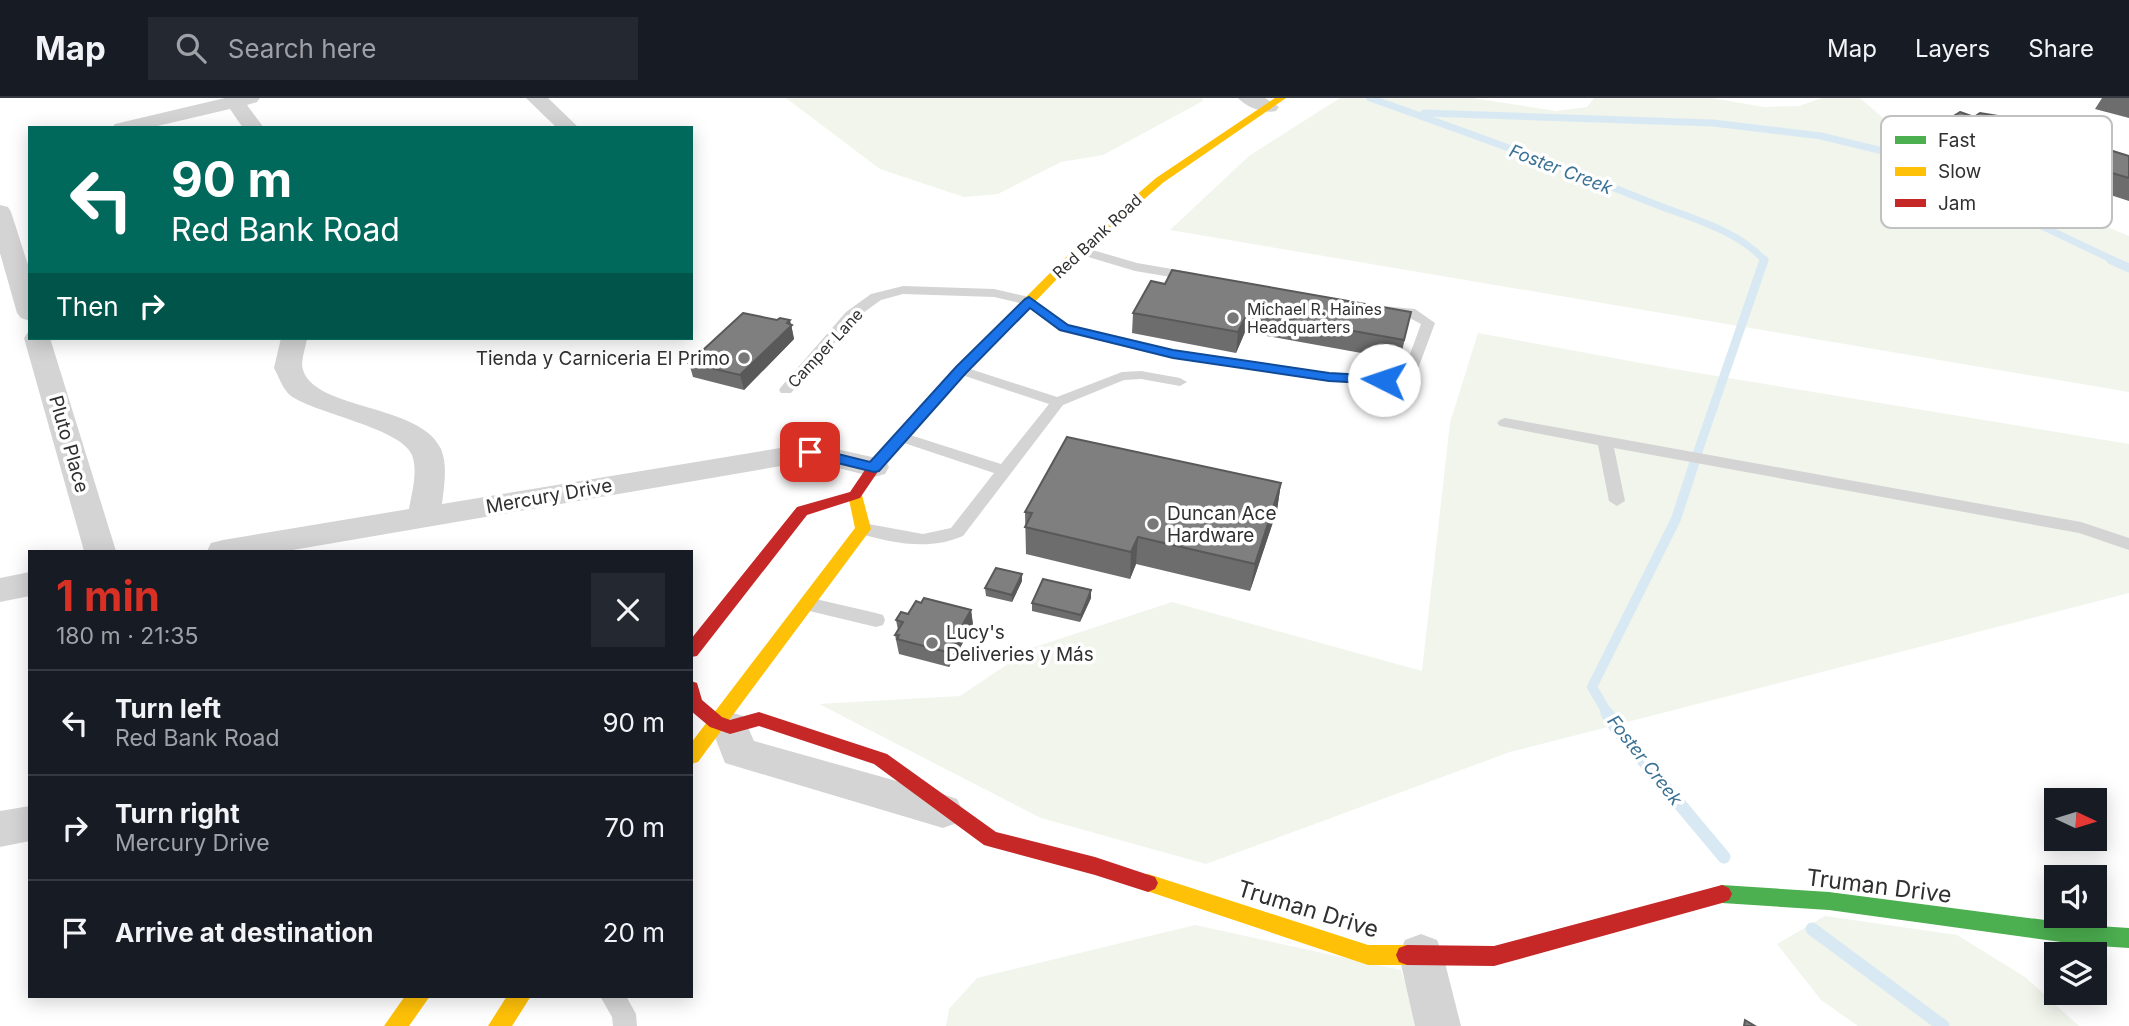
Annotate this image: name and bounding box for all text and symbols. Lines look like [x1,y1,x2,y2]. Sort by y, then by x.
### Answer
search box [148,17,638,80]
text: Map [35,28,106,68]
icon: search [172,29,210,67]
text: Search here [228,33,376,64]
text: Map [1827,34,1877,63]
text: Layers [1915,34,1990,63]
text: Share [2028,34,2094,63]
legend [1881,116,2112,228]
text: Fast [1938,129,1976,152]
water label: Foster Creek [1507,140,1616,199]
text: 90 m [171,150,292,209]
icon: left [56,154,147,245]
text: Slow [1938,160,1981,183]
street label: Red Bank Road [1048,190,1146,282]
text: Jam [1938,192,1976,215]
text: Red Bank Road [171,210,400,249]
icon: right [133,287,171,325]
text: Then [56,291,119,322]
place label: Michael R. Haines Headquarters [1247,299,1382,337]
street label: Camper Lane [783,304,867,392]
marker: Michael R. Haines Headquarters [1225,310,1241,326]
position arrow [1347,343,1421,417]
place label: Tienda y Carniceria El Primo [476,347,730,370]
marker: Tienda y Carniceria El Primo [736,350,752,366]
street label: Pluto Place [44,393,94,495]
pin [780,422,840,482]
icon: arrive [791,433,829,471]
street label: Mercury Drive [484,474,614,518]
place label: Duncan Ace Hardware [1167,502,1277,547]
marker: Duncan Ace Hardware [1145,516,1161,532]
text: 1 min [56,570,160,621]
button: close [591,573,665,647]
place label: Lucy's Deliveries y Más [946,621,1094,666]
text: 180 m · 21:35 [56,622,198,650]
marker: Lucy's Deliveries y Más [924,635,940,651]
text: Turn left [115,693,221,724]
icon: left [56,704,94,742]
text: 90 m [602,707,665,738]
water label: Foster Creek [1603,711,1687,810]
text: Red Bank Road [115,724,280,752]
north arrow [2044,788,2107,850]
map controls [2044,788,2107,1005]
text: Turn right [115,798,240,829]
icon: right [56,809,94,847]
text: 70 m [604,812,665,843]
text: Mercury Drive [115,829,270,857]
street label: Truman Drive [1805,863,1953,909]
button: sound [2044,865,2107,928]
street label: Truman Drive [1234,874,1382,944]
icon: arrive [56,914,94,952]
text: Arrive at destination [115,917,374,948]
text: 20 m [603,917,665,948]
button: layers [2044,942,2107,1005]

